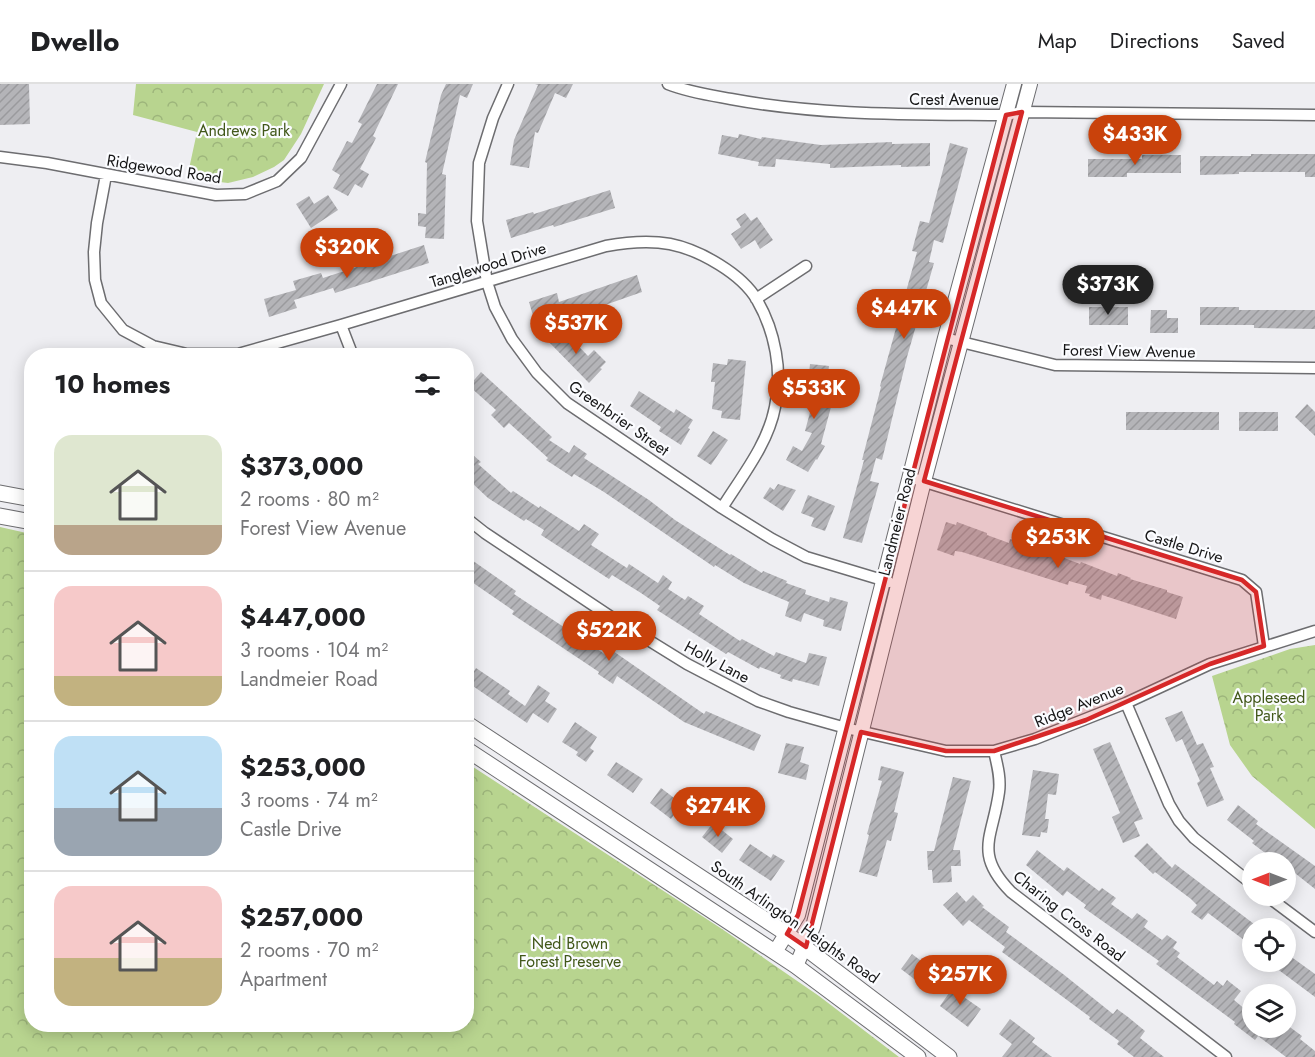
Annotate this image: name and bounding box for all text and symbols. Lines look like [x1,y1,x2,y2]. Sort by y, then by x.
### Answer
text: Dwello [30,21,120,62]
text: Map [1038,26,1077,56]
text: Directions [1110,26,1199,56]
text: Saved [1232,26,1285,56]
street label: Crest Avenue [909,88,999,111]
pin: $433K [1093,115,1177,166]
park label: Andrews Park [198,119,291,142]
text: $433K [1102,120,1168,149]
street label: Ridgewood Road [105,149,223,189]
pin: $320K [305,228,389,279]
text: $320K [314,233,380,262]
street label: Tanglewood Drive [427,236,549,294]
pin: $373K [1066,265,1150,316]
text: $373K [1076,270,1140,299]
pin: $447K [862,289,946,340]
text: $447K [871,294,937,323]
pin: $537K [534,304,618,355]
text: $537K [544,309,608,338]
street label: Forest View Avenue [1062,338,1196,364]
text: 10 homes [54,365,170,403]
icon: filters [411,368,444,401]
pin: $533K [772,369,856,420]
text: $533K [782,374,846,403]
street label: Greenbrier Street [564,375,674,461]
text: $373,000 [240,447,363,485]
icon: home [102,459,174,531]
street label: Landmeier Road [872,466,922,578]
text: 2 rooms · 80 m² [240,485,379,514]
text: Forest View Avenue [240,514,406,543]
pin: $253K [1016,518,1100,569]
text: $253K [1026,523,1090,552]
street label: Castle Drive [1142,523,1226,569]
text: $447,000 [240,598,366,636]
icon: home [102,610,174,682]
pin: $522K [567,611,651,662]
text: $522K [576,616,642,645]
street label: Holly Lane [680,635,754,689]
text: 3 rooms · 104 m² [240,636,388,665]
text: Landmeier Road [240,665,378,694]
street label: Ridge Avenue [1031,677,1127,733]
park label: Appleseed Park [1233,686,1305,727]
text: $253,000 [240,748,366,786]
icon: home [102,760,174,832]
text: 3 rooms · 74 m² [240,786,378,815]
pin: $274K [676,787,760,838]
text: $274K [685,792,751,821]
text: Castle Drive [240,815,342,844]
north arrow [1242,852,1296,906]
map controls [1242,852,1296,1038]
street label: South Arlington Heights Road [706,855,884,989]
street label: Charing Cross Road [1008,865,1130,967]
text: $257,000 [240,898,363,936]
icon: home [102,910,174,982]
button: locate [1242,918,1296,972]
park label: Ned Brown Forest Preserve [519,932,621,973]
text: 2 rooms · 70 m² [240,936,378,965]
pin: $257K [918,955,1002,1006]
text: $257K [928,960,992,989]
text: Apartment [240,965,327,994]
button: layers [1242,984,1296,1038]

